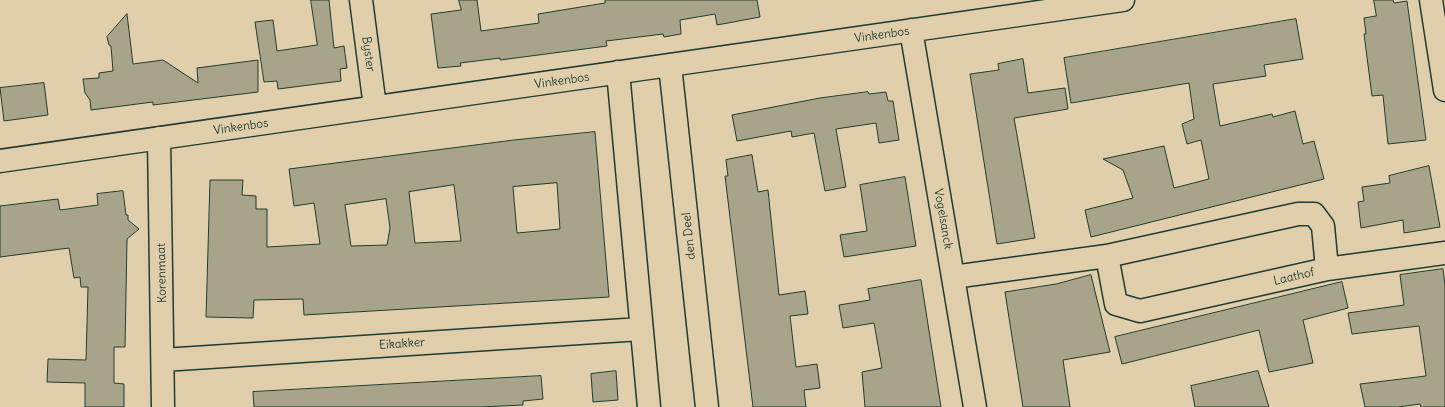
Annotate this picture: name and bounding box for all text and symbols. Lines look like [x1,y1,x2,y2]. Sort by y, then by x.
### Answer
street label: Vinkenbos [854,24,910,46]
street label: Byster [358,35,378,73]
street label: Vinkenbos [534,70,590,92]
street label: Vinkenbos [213,116,269,138]
street label: Vogelsanck [931,188,955,250]
street label: den Deel [679,212,699,260]
street label: Korenmaat [154,243,170,303]
street label: Laathof [1272,265,1316,289]
street label: Eikakker [378,335,426,353]

